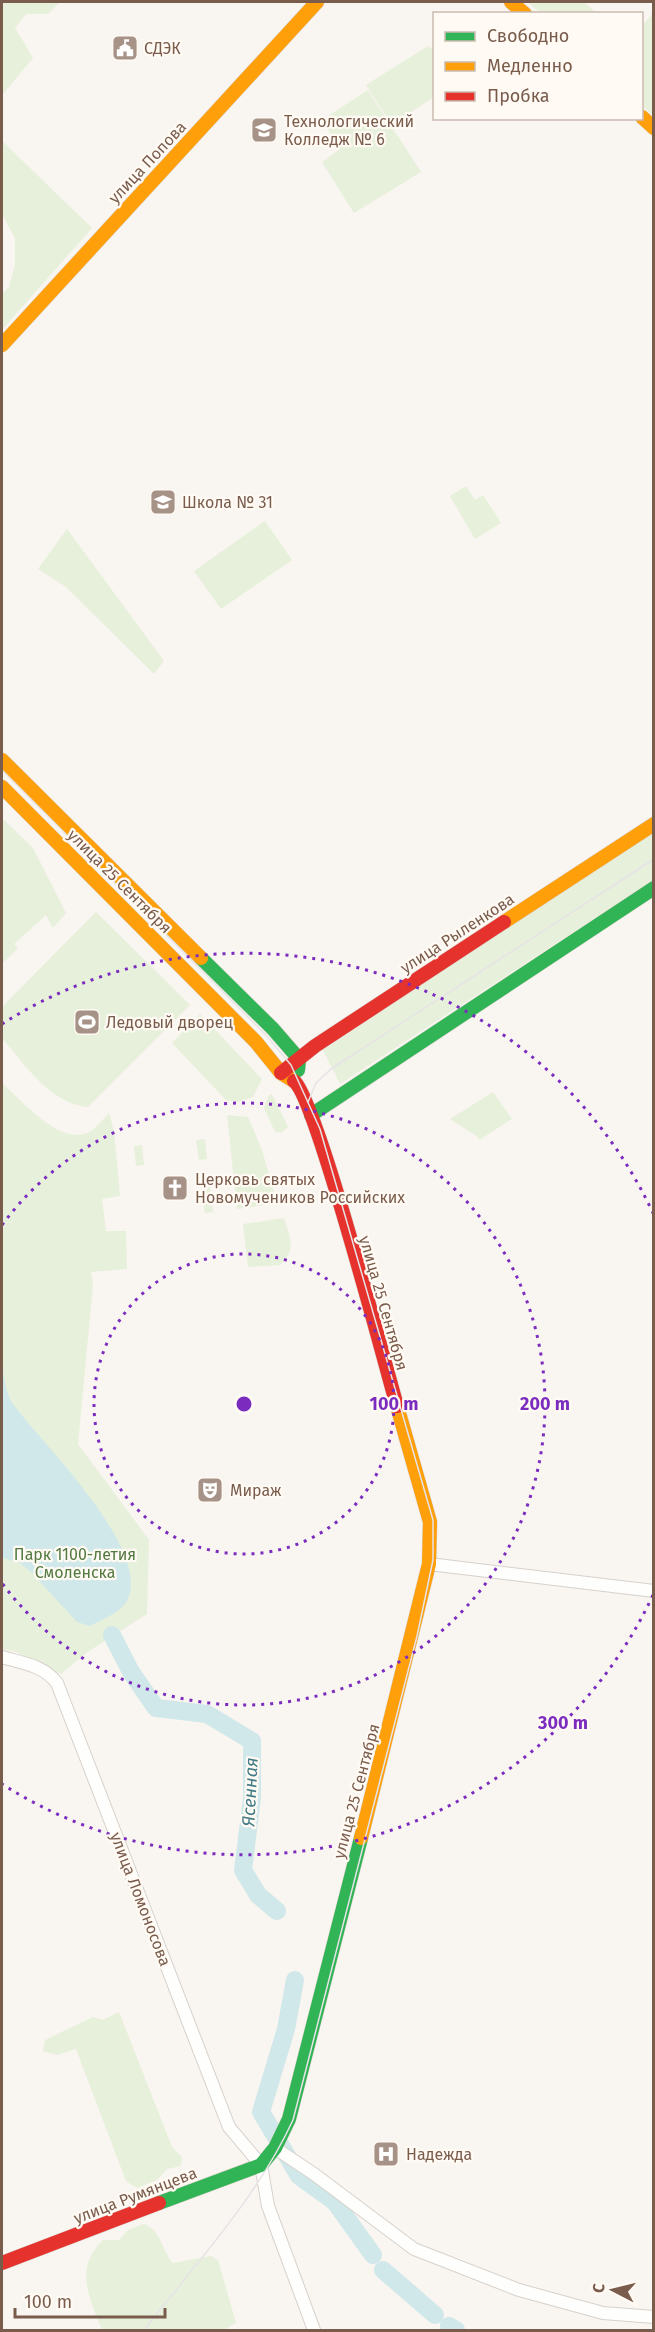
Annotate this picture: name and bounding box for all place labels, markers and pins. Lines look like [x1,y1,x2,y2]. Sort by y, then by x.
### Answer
public building icon: СДЭК [110,33,140,63]
place label: СДЭК [144,39,181,58]
place label: Технологический Колледж № 6 [284,112,414,149]
school or university icon: Технологический Колледж № 6 [249,115,279,145]
school or university icon: Школа № 31 [148,487,178,517]
place label: Школа № 31 [182,493,273,512]
sports icon: Ледовый дворец [72,1007,102,1037]
place label: Ледовый дворец [106,1013,233,1032]
place label: Церковь святых Новомучеников Российских [195,1170,405,1207]
church icon: Церковь святых Новомучеников Российских [160,1173,190,1203]
centre of rings [234,1394,254,1414]
theatre icon: Мираж [195,1475,225,1505]
place label: Мираж [230,1481,282,1500]
hospital icon: Надежда [371,2139,401,2169]
place label: Надежда [406,2145,472,2164]

